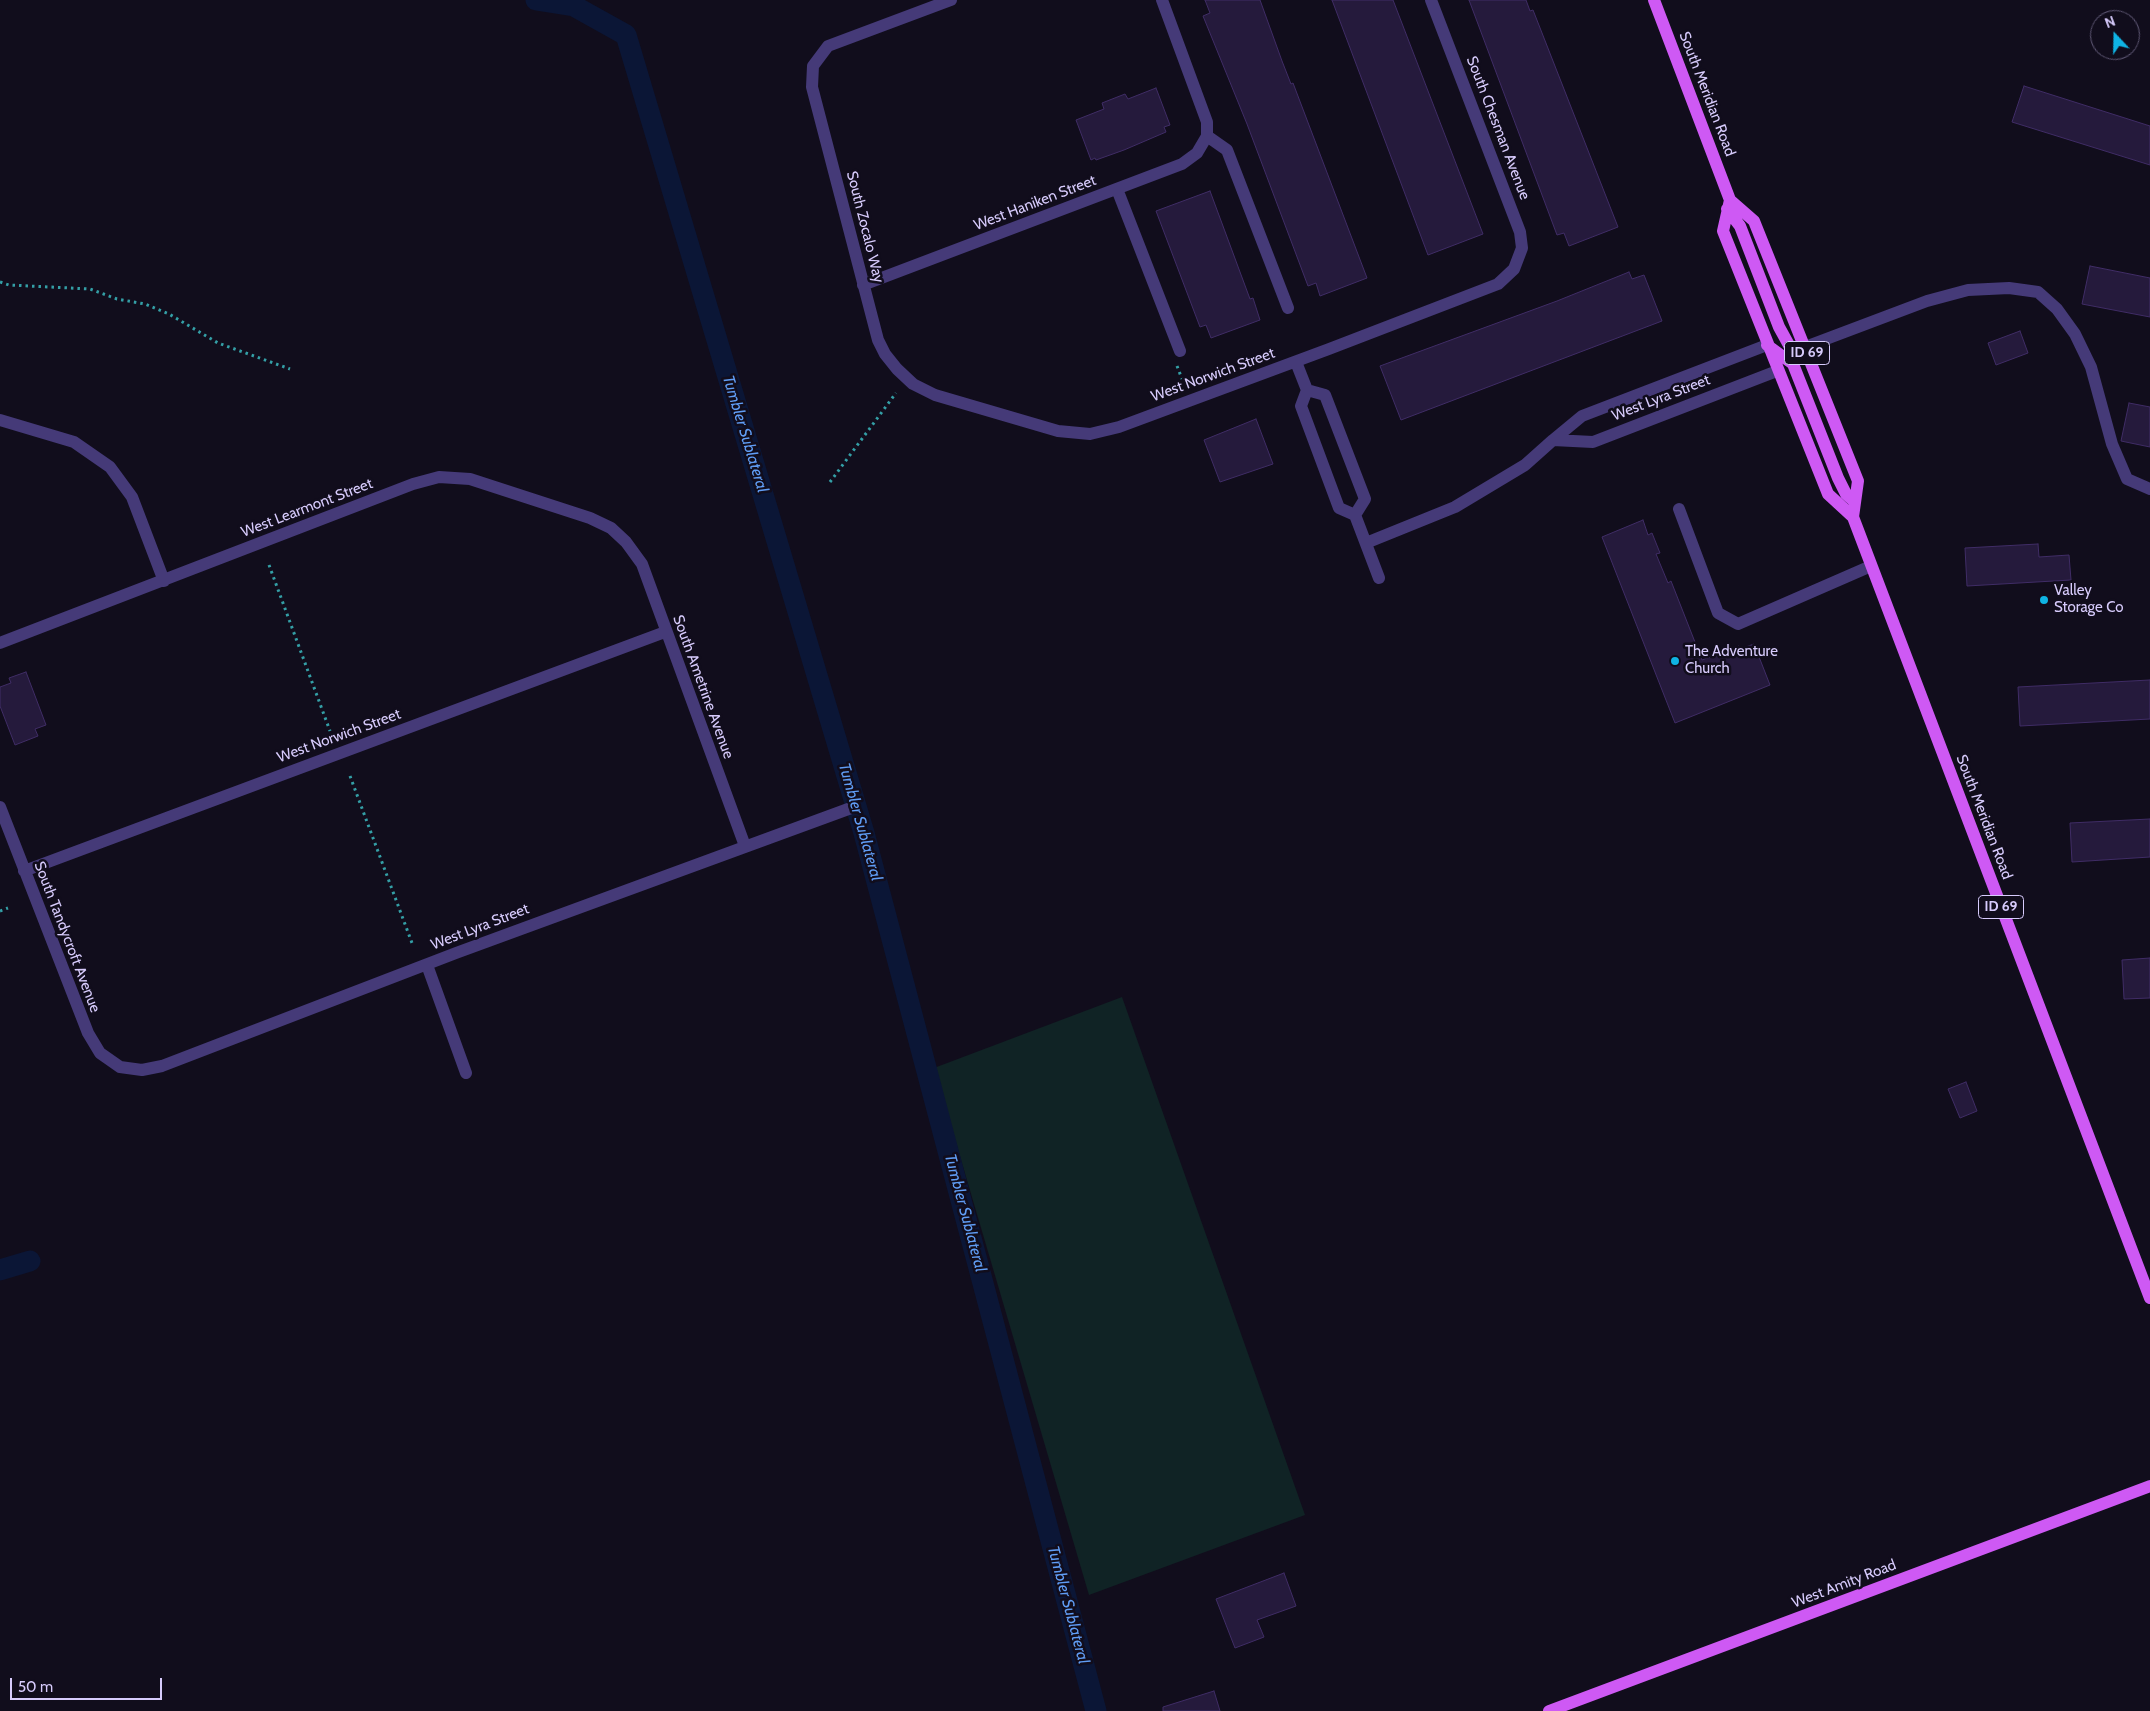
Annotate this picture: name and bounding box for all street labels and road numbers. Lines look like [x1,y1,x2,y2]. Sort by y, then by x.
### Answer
street label: South Meridian Road [1675,29,1739,159]
street label: South Chesman Avenue [1462,54,1534,202]
street label: South Zocalo Way [842,169,888,285]
street label: West Haniken Street [971,171,1099,235]
road number: ID 69 [1784,342,1830,364]
street label: West Norwich Street [1149,344,1277,406]
street label: West Lyra Street [1609,371,1713,425]
street label: West Learmont Street [239,475,375,541]
street label: South Ametrine Avenue [669,613,737,761]
street label: West Norwich Street [275,705,403,767]
street label: South Meridian Road [1952,752,2016,882]
street label: South Tandycroft Avenue [30,859,104,1015]
road number: ID 69 [1978,896,2024,919]
street label: West Lyra Street [428,900,532,954]
street label: West Amity Road [1789,1556,1899,1612]

